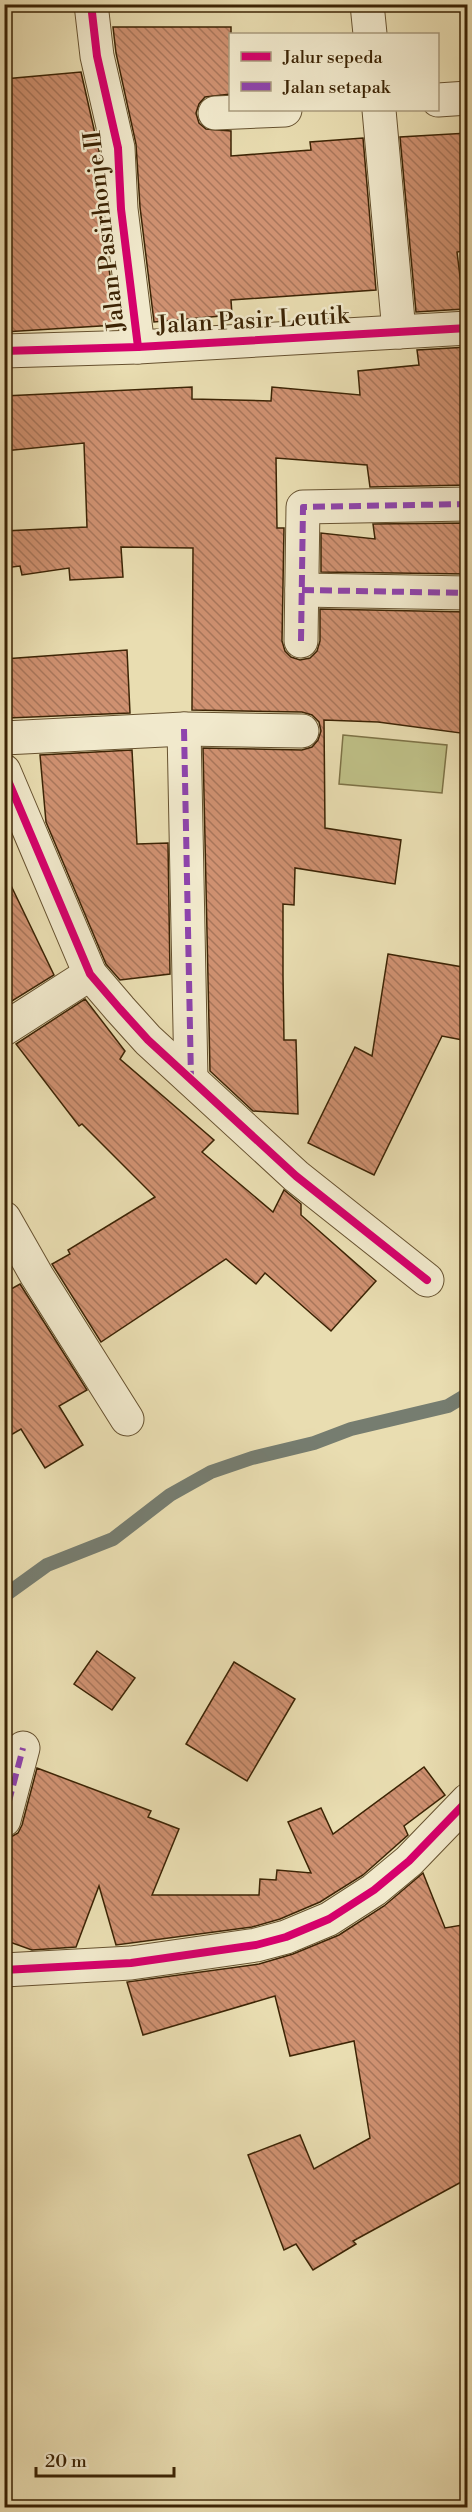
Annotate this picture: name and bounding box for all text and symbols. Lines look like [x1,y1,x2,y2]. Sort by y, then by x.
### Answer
legend [229,33,439,111]
text: Jalur sepeda [282,46,384,69]
text: Jalan setapak [282,76,392,99]
street label: Jalan Pasirhonje II [78,129,132,334]
street label: Jalan Pasir Leutik [155,301,351,341]
scale bar [36,2440,174,2478]
text: 20 m [45,2450,87,2473]

